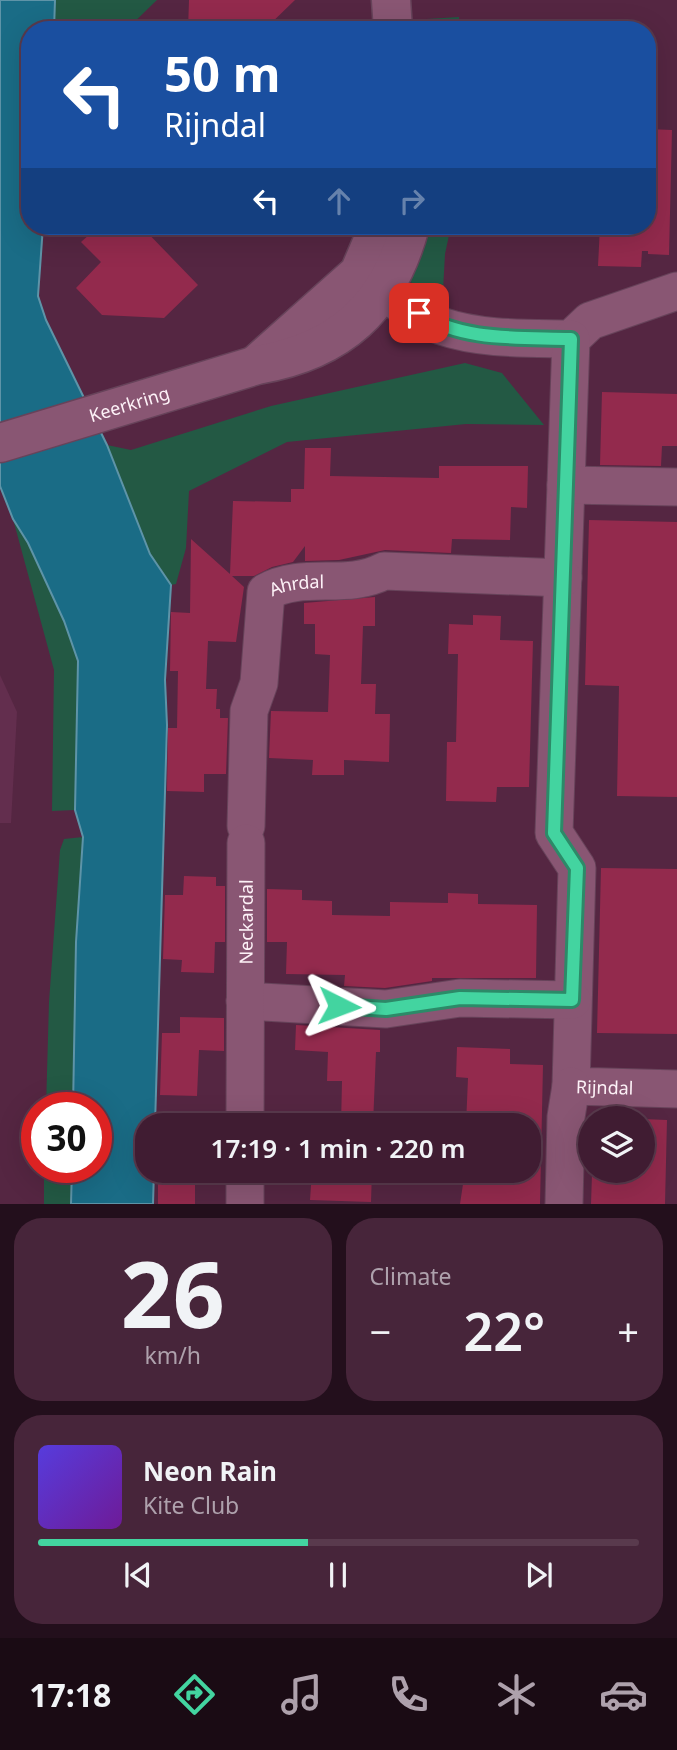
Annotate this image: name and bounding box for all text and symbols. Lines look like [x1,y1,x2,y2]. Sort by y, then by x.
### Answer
text: 50 m [164,40,281,106]
icon: left [49,49,140,140]
text: Rijndal [164,103,266,146]
icon: left [247,182,285,220]
icon: ahead [320,182,358,220]
icon: right [393,182,431,220]
pin [389,283,449,343]
icon: arrive [400,294,438,332]
street label: Keerkring [86,380,172,427]
street label: Ahrdal [265,569,324,601]
street label: Neckardal [234,879,258,965]
position arrow [302,969,376,1043]
street label: Rijndal [576,1074,634,1100]
speed limit sign: 30 [21,1092,112,1183]
map controls [578,1106,655,1183]
button: layers [578,1106,655,1183]
text: 17:19 · 1 min · 220 m [211,1130,465,1166]
text: 26 [121,1231,225,1355]
text: Climate [370,1260,452,1292]
text: 22° [463,1295,545,1366]
text: − [370,1305,391,1357]
text: + [617,1305,639,1357]
text: km/h [144,1339,201,1371]
text: Neon Rain [143,1453,277,1489]
text: Kite Club [143,1489,239,1521]
icon: previous [119,1556,157,1594]
icon: pause [319,1556,357,1594]
icon: next [520,1556,558,1594]
icon: directions [170,1670,219,1719]
icon: music [277,1670,326,1719]
icon: phone [384,1670,433,1719]
icon: climate [492,1670,541,1719]
icon: car [599,1670,648,1719]
text: 17:18 [29,1673,111,1716]

